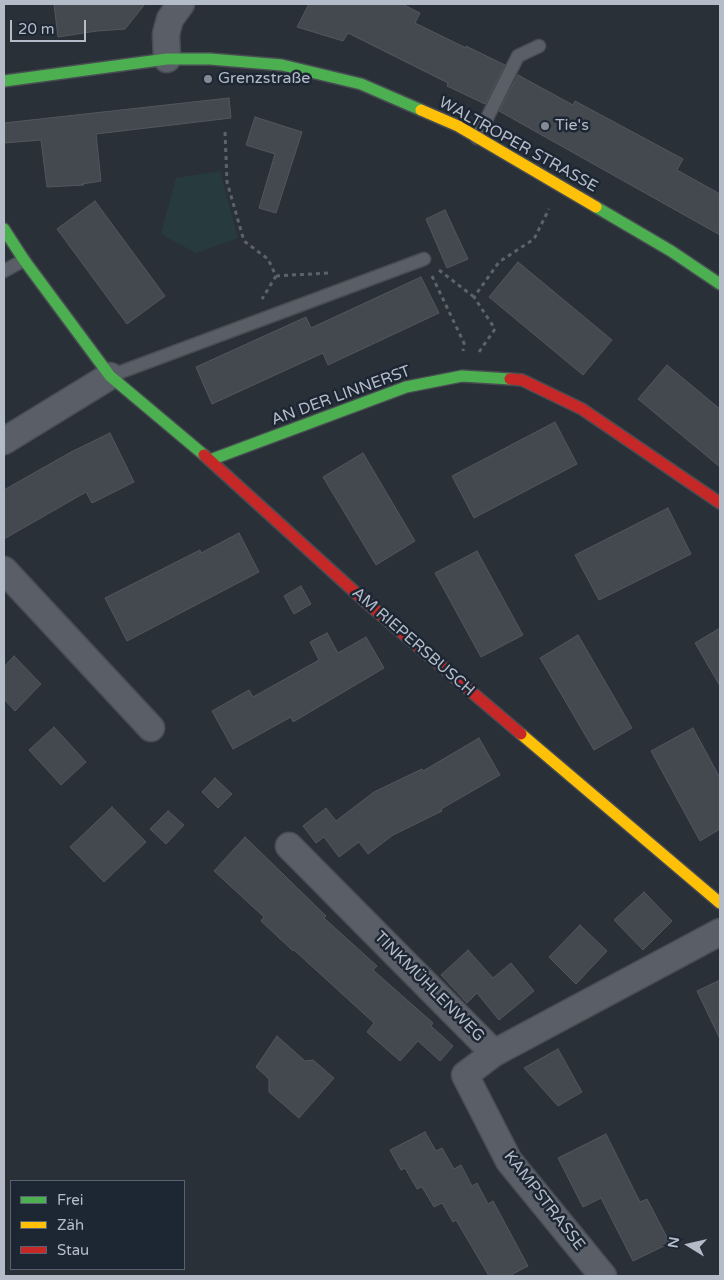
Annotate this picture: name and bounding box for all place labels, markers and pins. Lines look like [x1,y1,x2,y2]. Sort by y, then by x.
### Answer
place label: Grenzstraße [218,69,310,89]
marker: Grenzstraße [202,73,214,85]
place label: Tie's [555,116,589,136]
marker: Tie's [539,120,551,132]

